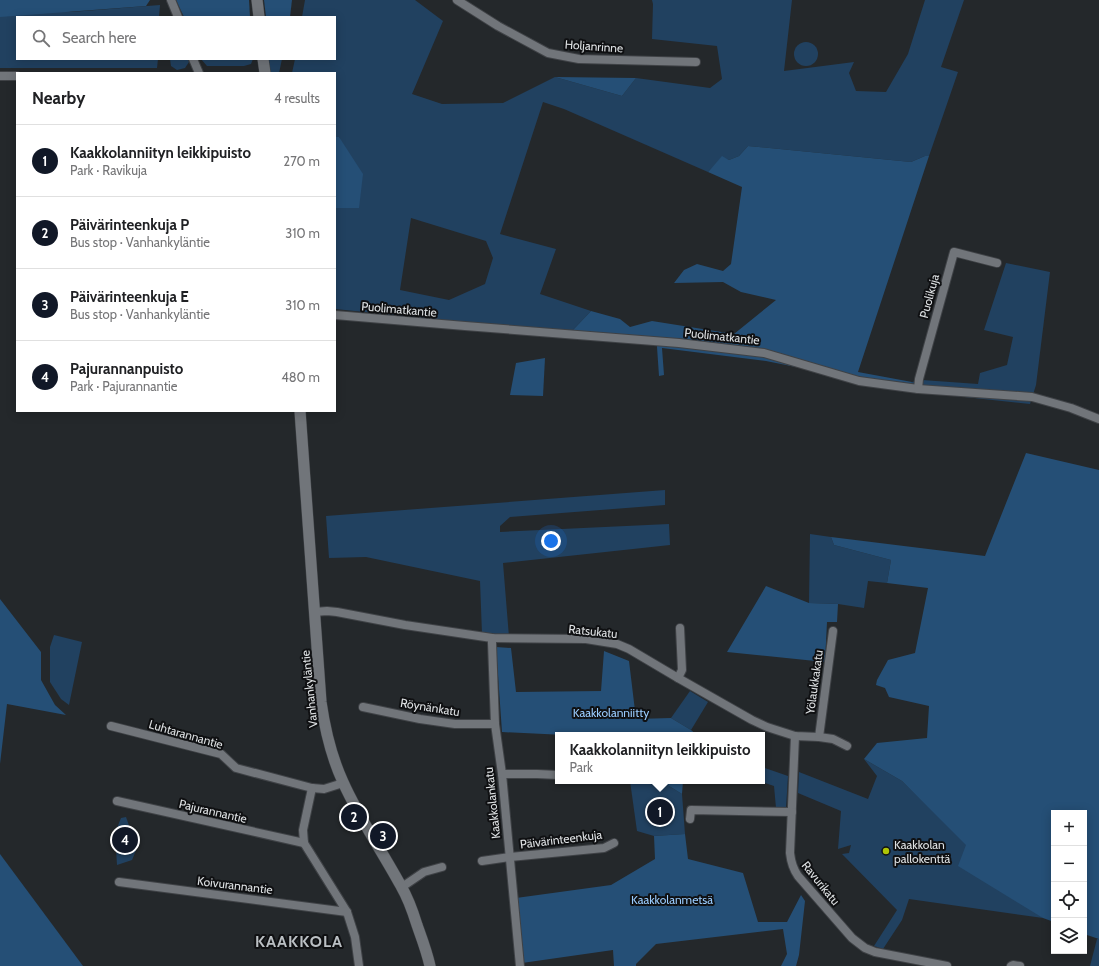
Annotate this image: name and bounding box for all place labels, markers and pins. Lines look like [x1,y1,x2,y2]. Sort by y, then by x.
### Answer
pin: 1 [647,797,673,827]
pin: 2 [341,802,367,832]
pin: 3 [370,821,396,851]
pin: 4 [112,825,138,855]
place label: Kaakkolan pallokenttä [894,837,951,866]
marker: Kaakkolan pallokenttä [881,846,891,856]

